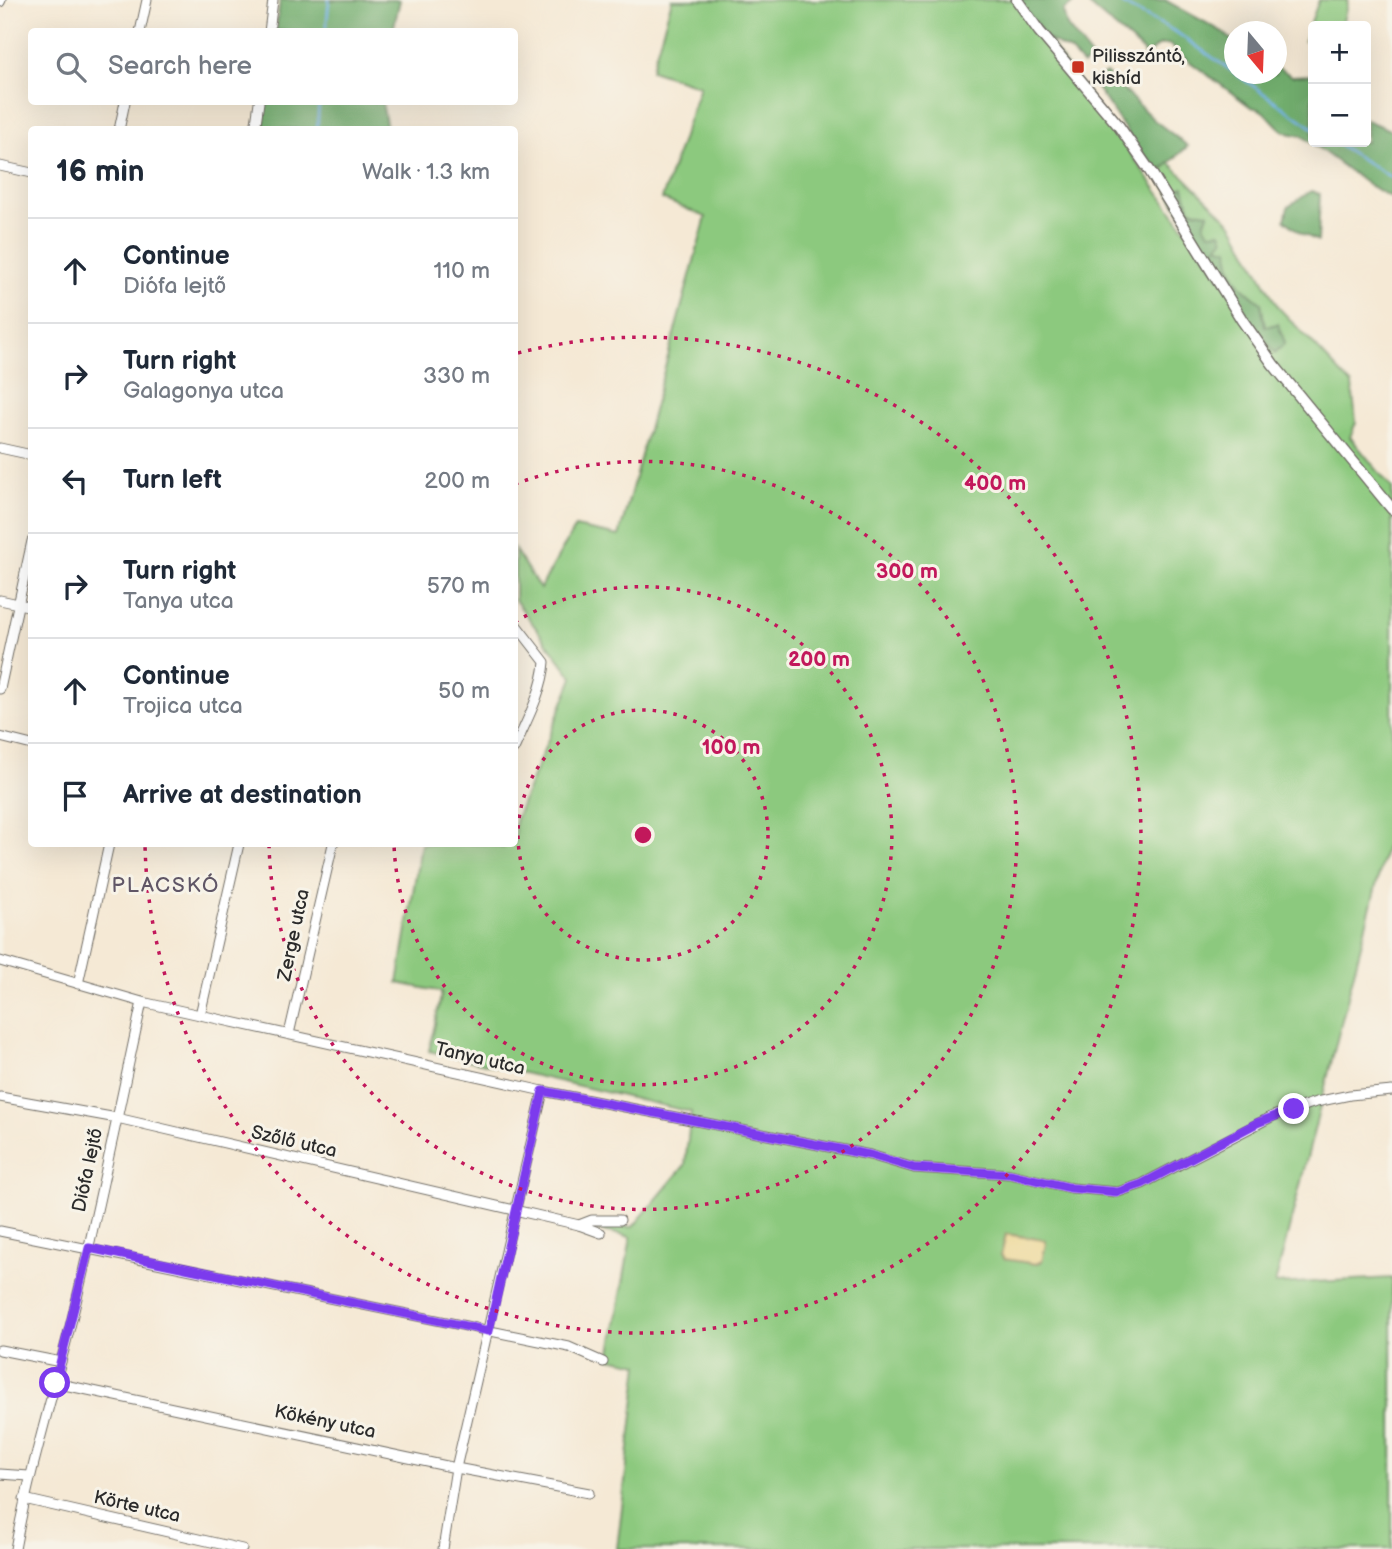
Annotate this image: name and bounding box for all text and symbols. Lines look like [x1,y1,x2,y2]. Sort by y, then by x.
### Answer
north arrow [1224,21,1287,84]
map controls [1308,21,1371,147]
button: + [1308,21,1371,84]
search box [28,28,518,105]
place label: Pilisszántó, kishíd [1092,45,1185,90]
icon: search [52,48,90,86]
text: Search here [108,51,252,82]
marker: Pilisszántó, kishíd [1070,59,1086,75]
button: − [1308,84,1371,147]
text: 16 min [56,154,145,190]
text: Walk · 1.3 km [362,158,490,186]
text: Continue [123,241,230,272]
icon: ahead [56,252,94,290]
text: 110 m [433,257,490,285]
text: Diófa lejtő [123,272,227,300]
text: Turn right [123,346,236,377]
icon: right [56,357,94,395]
text: 330 m [423,362,490,390]
text: Galagonya utca [123,377,284,405]
icon: left [56,462,94,500]
text: Turn left [123,465,222,496]
text: 200 m [424,467,490,495]
text: 400 m [964,471,1026,496]
text: Turn right [123,556,236,587]
text: 300 m [876,559,938,584]
icon: right [56,567,94,605]
text: 570 m [427,572,490,600]
text: Tanya utca [123,587,234,615]
text: 200 m [788,647,850,672]
text: Continue [123,661,230,692]
icon: ahead [56,672,94,710]
text: 50 m [438,677,490,705]
text: Trojica utca [123,692,243,720]
text: 100 m [702,735,760,760]
icon: arrive [56,777,94,815]
text: Arrive at destination [123,780,362,811]
centre of rings [631,823,655,847]
district label: PLACSKÓ [112,873,220,898]
street label: Zerge utca [273,887,315,984]
street label: Tanya utca [433,1037,527,1081]
route end [1278,1093,1309,1124]
street label: Szőlő utca [249,1121,339,1163]
street label: Diófa lejtő [68,1126,108,1214]
route start [39,1367,70,1398]
street label: Kökény utca [272,1400,378,1444]
street label: Körte utca [91,1486,183,1528]

